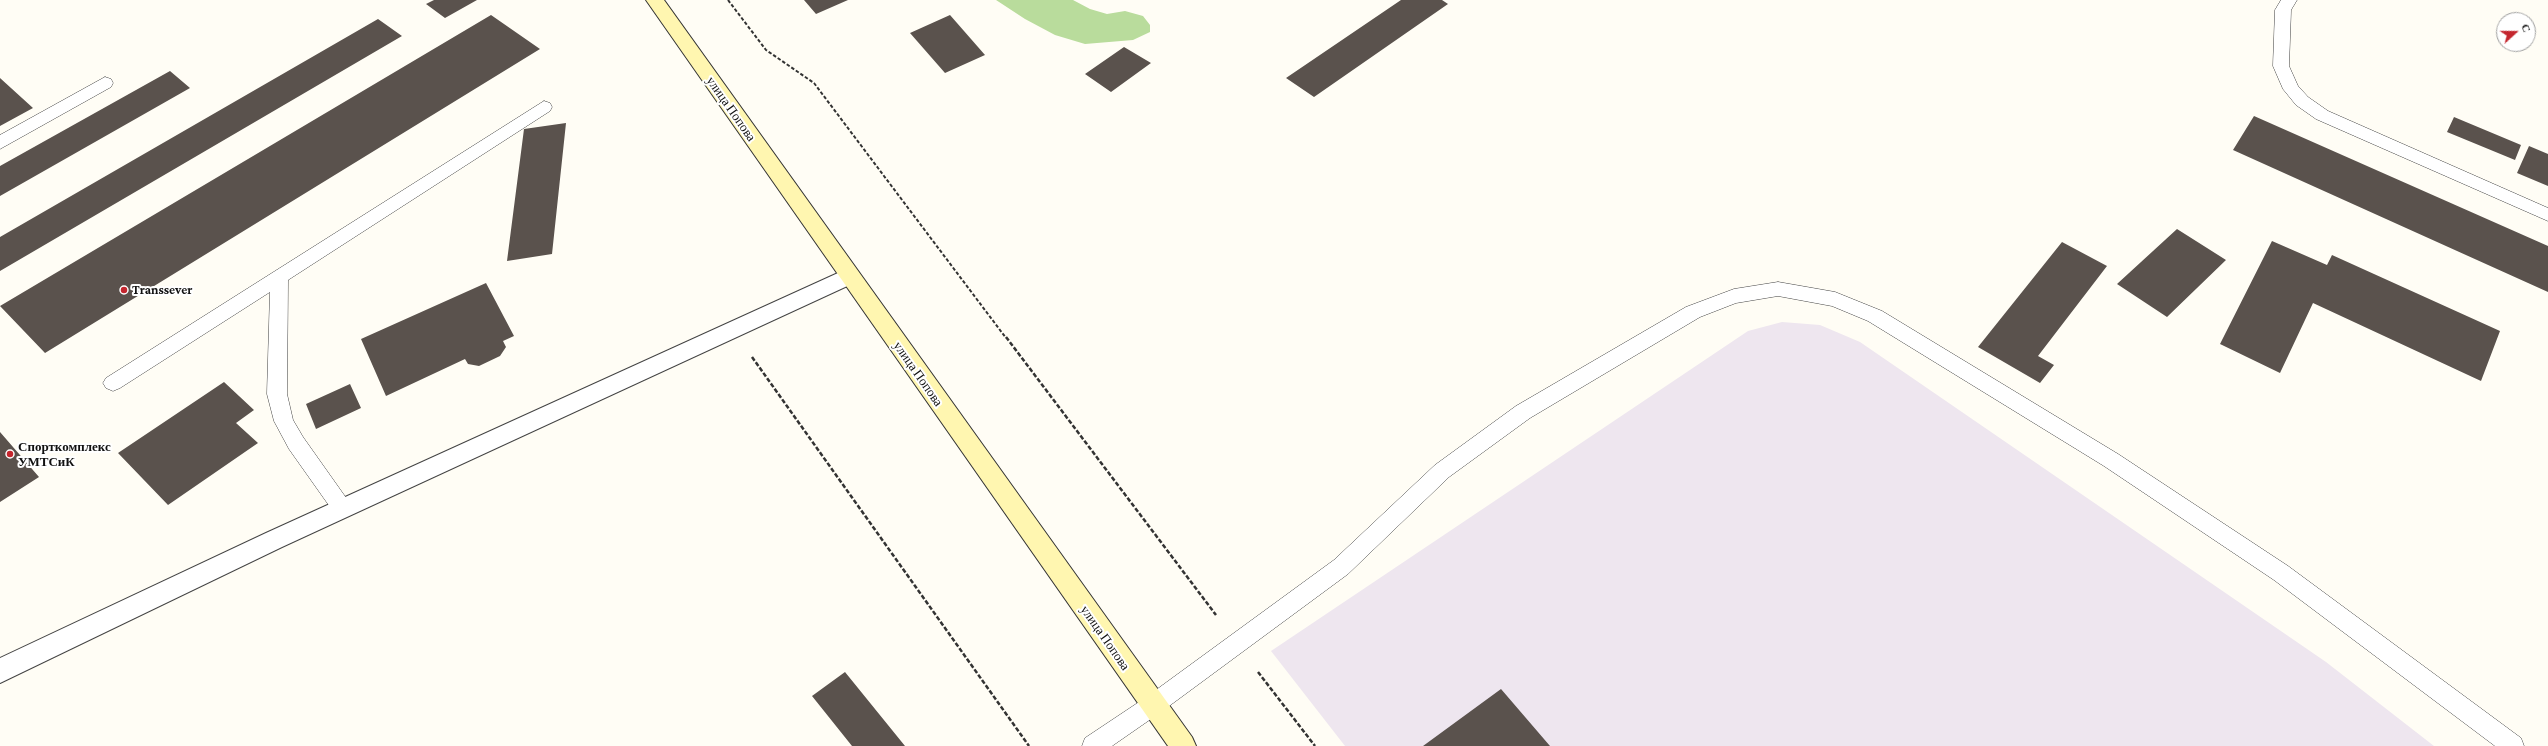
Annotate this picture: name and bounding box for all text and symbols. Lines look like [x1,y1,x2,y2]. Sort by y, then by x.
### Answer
north arrow [2496,12,2536,52]
text: С [2519,22,2533,34]
street label: улица Попова [703,74,759,144]
place label: Transsever [132,282,192,298]
marker: Transsever [119,285,129,295]
street label: улица Попова [890,339,946,409]
place label: Спорткомплекс УМТСиК [18,439,111,470]
marker: Спорткомплекс УМТСиК [5,449,15,459]
street label: улица Попова [1077,603,1133,673]

